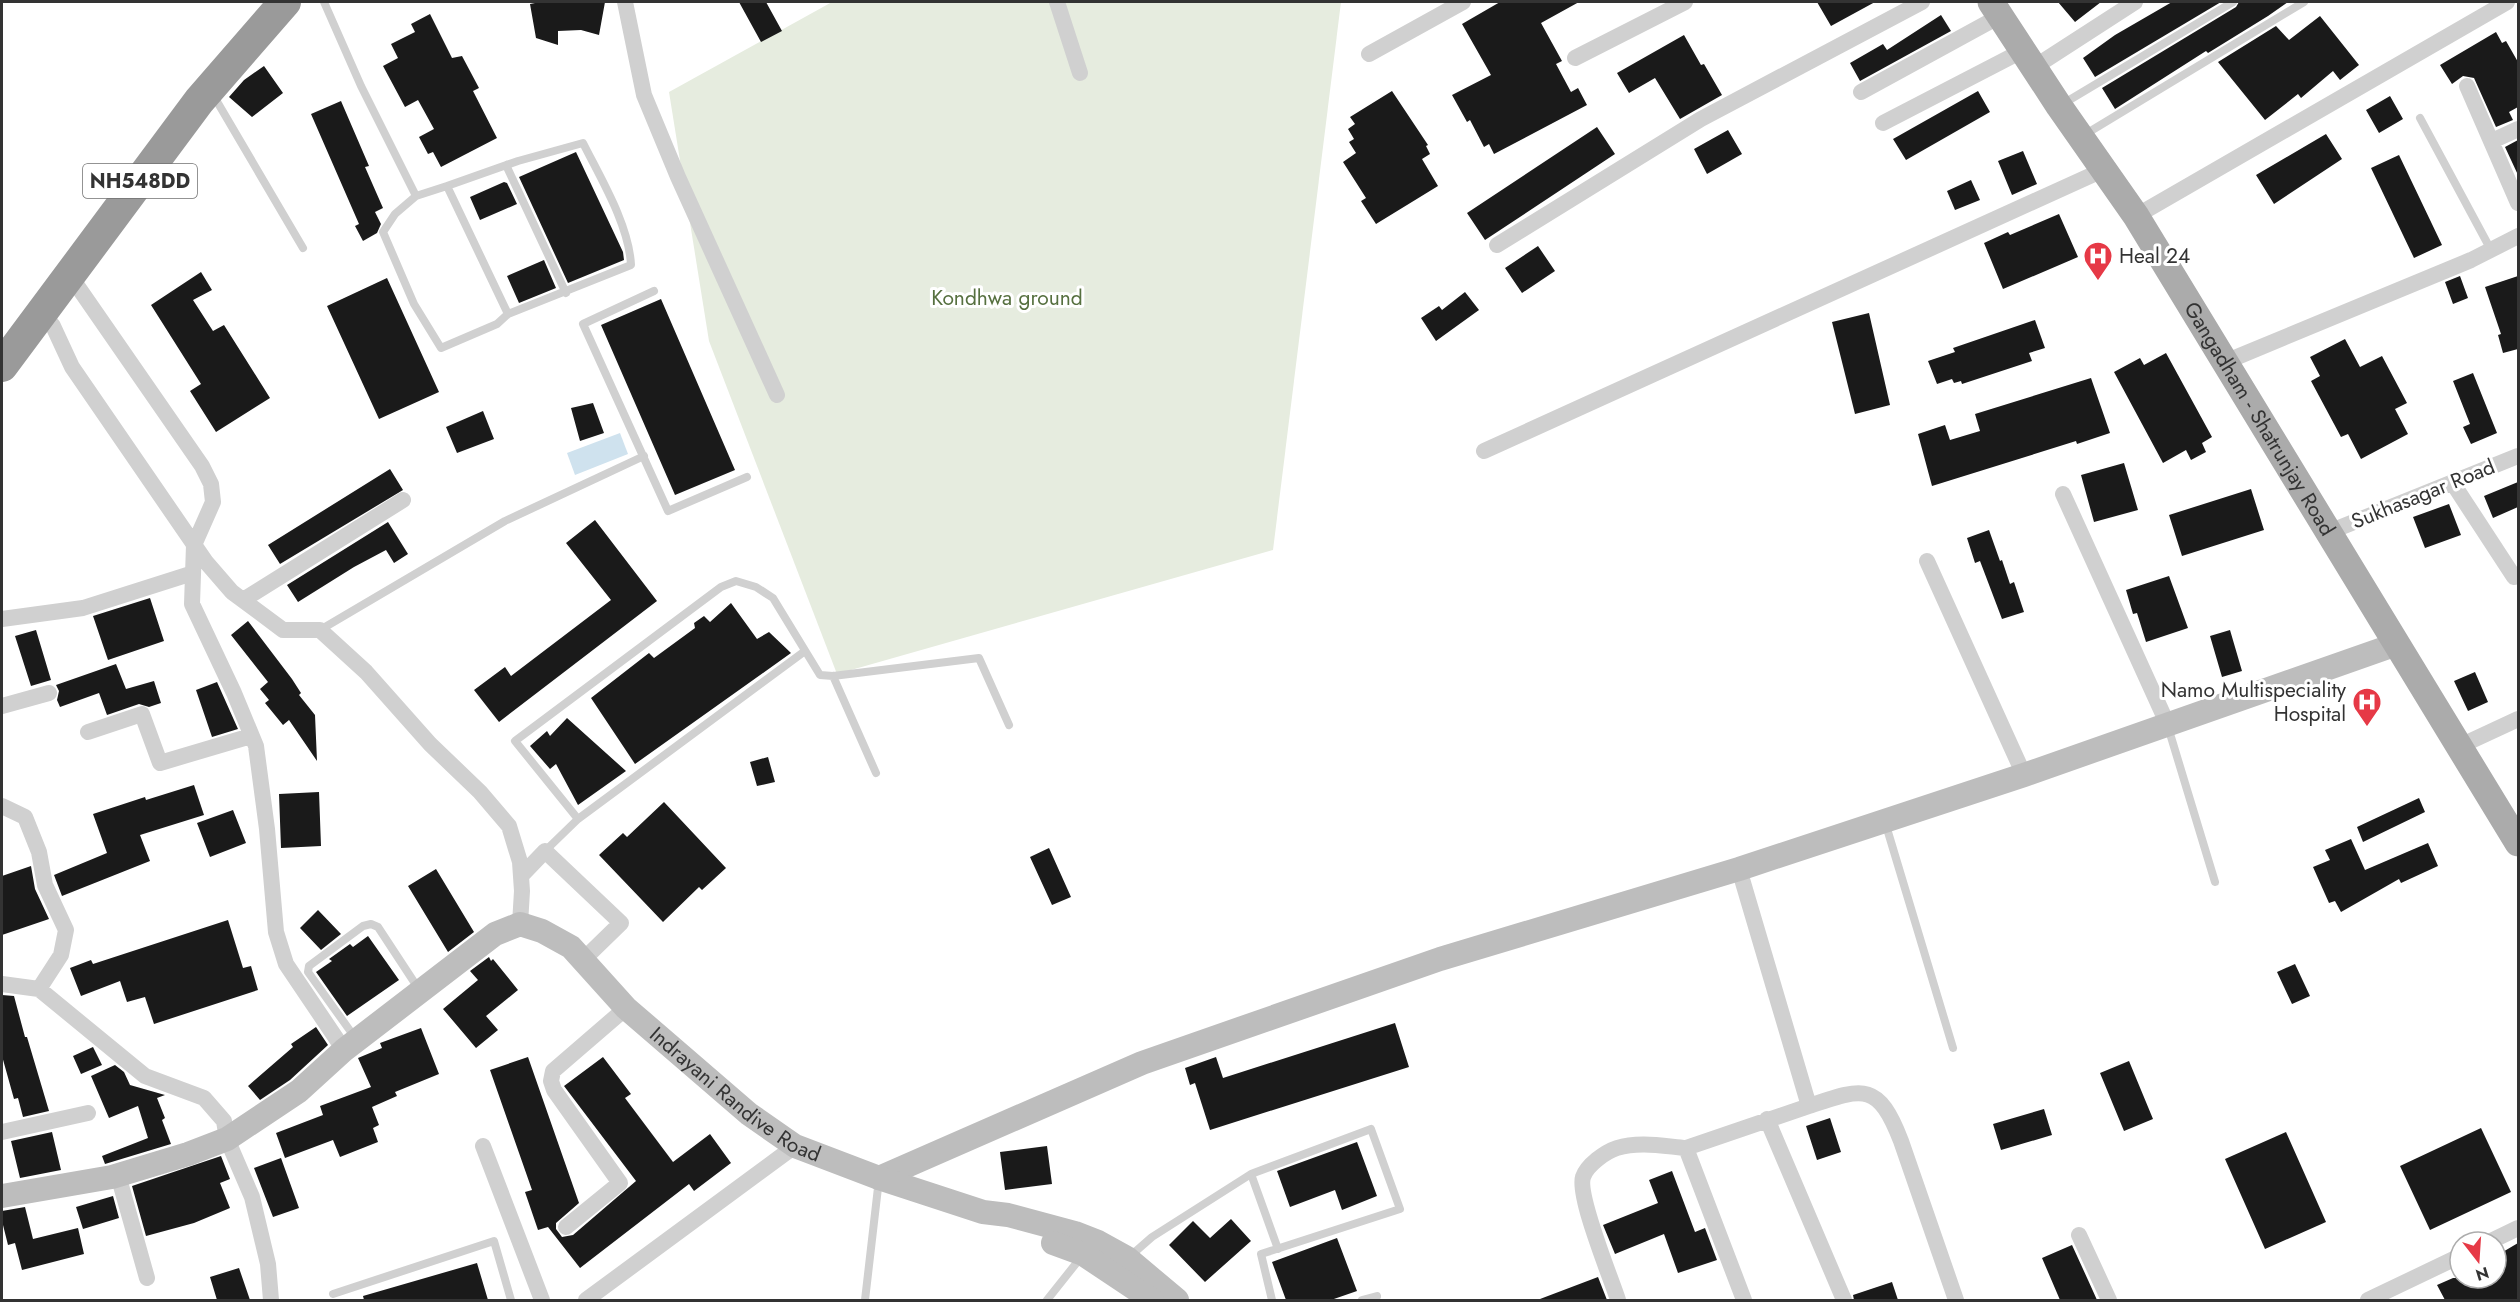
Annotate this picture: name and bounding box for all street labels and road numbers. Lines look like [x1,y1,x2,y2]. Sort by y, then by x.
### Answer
road number: NH548DD [83,164,197,198]
street label: Gangadham - Shatrunjay Road [2177,296,2342,542]
street label: Sukhasagar Road [2347,452,2499,536]
street label: Indrayani Randive Road [643,1020,825,1169]

